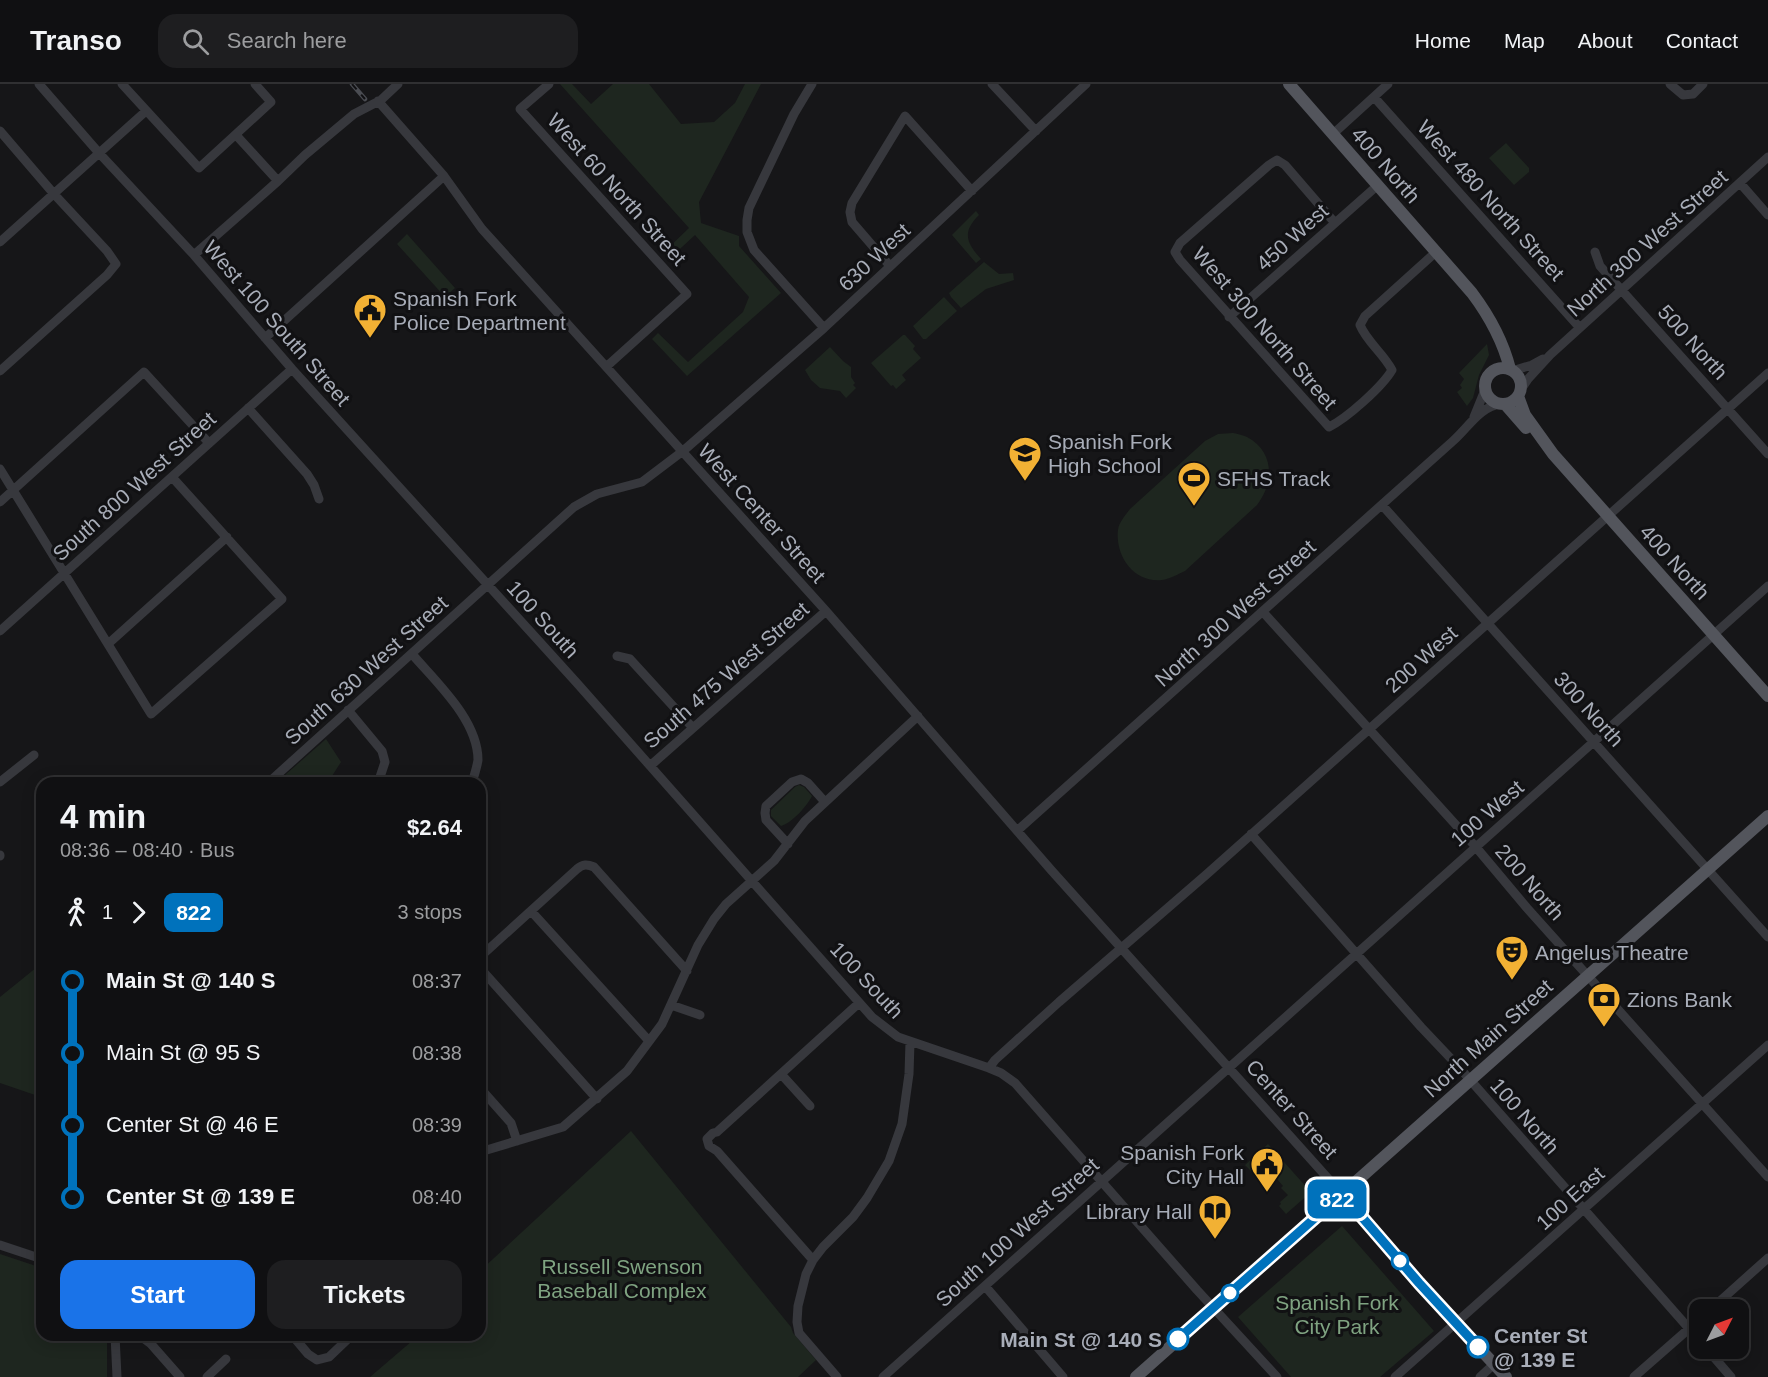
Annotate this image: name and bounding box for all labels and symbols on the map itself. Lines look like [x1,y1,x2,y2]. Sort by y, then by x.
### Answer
street label: West 60 North Street [543,109,691,270]
street label: West 480 North Street [1413,115,1569,285]
street label: 400 North [1347,123,1425,207]
street label: North 300 West Street [1562,165,1732,321]
street label: 450 West [1251,199,1333,275]
street label: 630 West [834,218,914,296]
street label: West 100 South Street [199,236,355,410]
street label: West 300 North Street [1188,242,1342,414]
place label: Spanish Fork Police Department [393,287,566,334]
public building icon: Spanish Fork Police Department [352,292,388,339]
street label: 500 North [1654,300,1732,384]
street label: South 800 West Street [48,407,220,565]
place label: Spanish Fork High School [1048,430,1172,477]
school or university icon: Spanish Fork High School [1007,435,1043,482]
street label: West Center Street [694,439,830,587]
sports icon: SFHS Track [1176,460,1212,507]
place label: SFHS Track [1217,467,1331,490]
street label: 400 North [1636,520,1714,604]
street label: North 300 West Street [1150,535,1320,691]
street label: 100 South [502,576,584,662]
street label: South 630 West Street [280,591,452,749]
street label: South 475 West Street [639,597,813,753]
street label: 200 West [1380,621,1462,697]
street label: 300 North [1550,667,1628,751]
street label: 100 West [1446,775,1528,851]
street label: 200 North [1491,840,1569,924]
theatre icon: Angelus Theatre [1494,934,1530,981]
street label: 100 South [826,937,908,1023]
place label: Angelus Theatre [1535,941,1689,964]
street label: North Main Street [1419,974,1557,1102]
bank icon: Zions Bank [1586,981,1622,1028]
place label: Zions Bank [1627,988,1733,1011]
street label: Center Street [1242,1055,1342,1163]
street label: 100 North [1486,1074,1564,1158]
place label: Spanish Fork City Hall [1120,1141,1244,1188]
public building icon: Spanish Fork City Hall [1249,1146,1285,1193]
street label: South 100 West Street [931,1153,1103,1311]
street label: 100 East [1531,1162,1609,1234]
line badge: 822 [1302,1180,1372,1218]
library icon: Library Hall [1197,1193,1233,1240]
place label: Library Hall [1086,1200,1192,1223]
unlabelled marker [1391,1252,1409,1270]
park label: Russell Swenson Baseball Complex [537,1255,707,1302]
unlabelled marker [1221,1284,1239,1302]
park label: Spanish Fork City Park [1275,1291,1399,1338]
north arrow [1689,1299,1749,1359]
place label: Center St @ 139 E [1494,1324,1587,1371]
place label: Main St @ 140 S [1000,1328,1162,1351]
marker: Main St @ 140 S [1167,1328,1189,1350]
marker: Center St @ 139 E [1467,1336,1489,1358]

